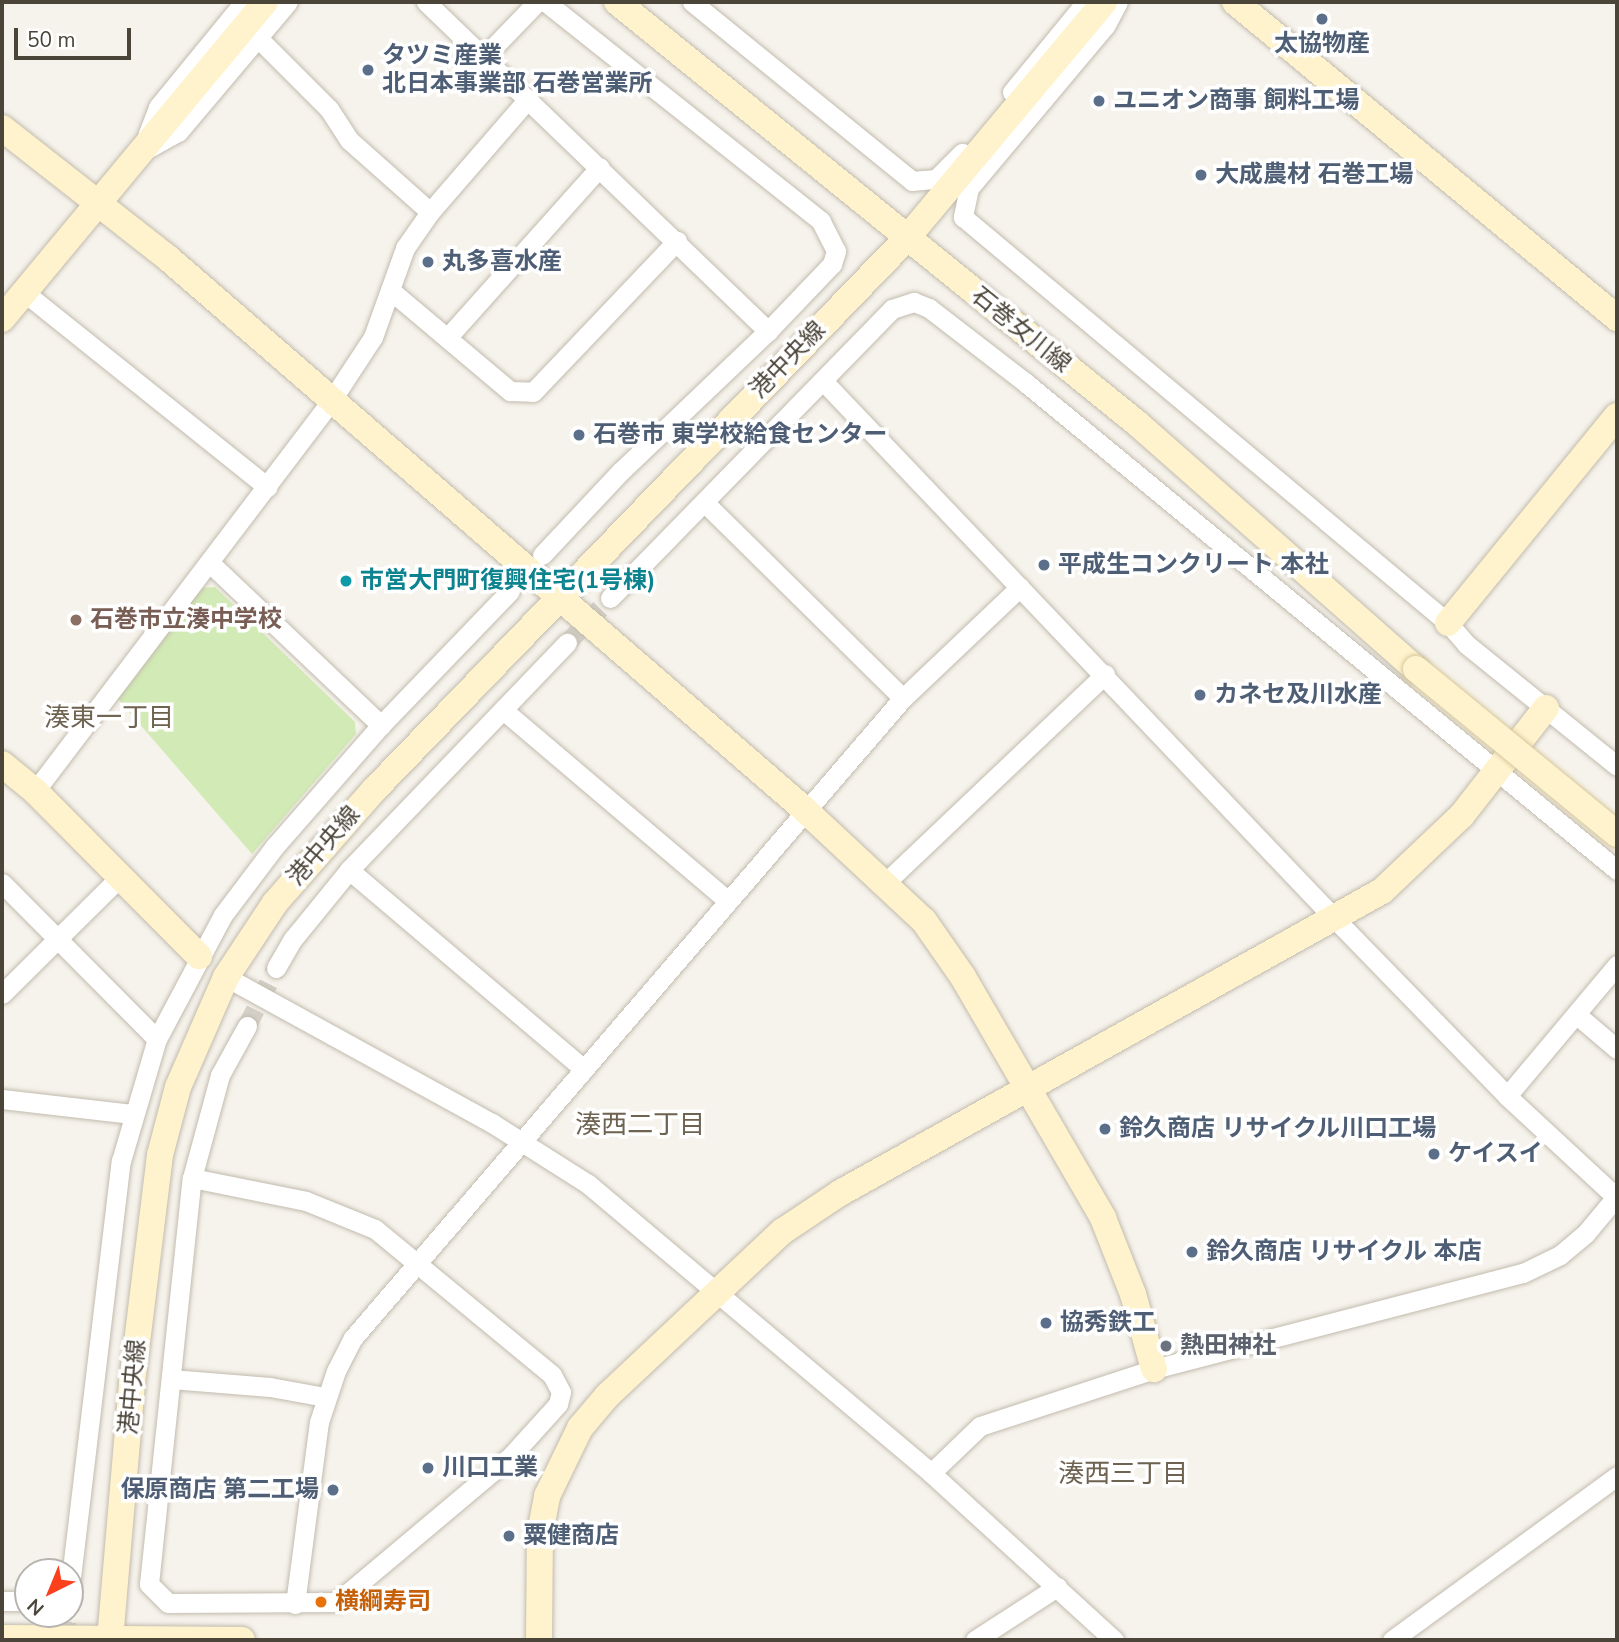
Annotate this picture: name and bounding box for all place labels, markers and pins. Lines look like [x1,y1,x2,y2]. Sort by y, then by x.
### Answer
marker: 太協物産 [1314,11,1330,27]
place label: 太協物産 [1274,30,1370,58]
place label: タツミ産業 北日本事業部 石巻営業所 [382,42,652,98]
marker: タツミ産業 北日本事業部 石巻営業所 [360,62,376,78]
place label: ユニオン商事 飼料工場 [1113,87,1359,115]
marker: ユニオン商事 飼料工場 [1091,93,1107,109]
place label: 大成農材 石巻工場 [1215,161,1413,189]
marker: 大成農材 石巻工場 [1193,167,1209,183]
place label: 丸多喜水産 [442,248,562,276]
marker: 丸多喜水産 [420,254,436,270]
place label: 石巻市 東学校給食センター [593,421,887,449]
marker: 石巻市 東学校給食センター [571,427,587,443]
place label: 平成生コンクリート 本社 [1058,551,1328,579]
marker: 平成生コンクリート 本社 [1036,557,1052,573]
place label: 市営大門町復興住宅(1号棟) [360,567,656,595]
marker: 市営大門町復興住宅(1号棟) [338,573,354,589]
place label: 石巻市立湊中学校 [90,606,282,634]
marker: 石巻市立湊中学校 [68,612,84,628]
place label: カネセ及川水産 [1214,681,1382,709]
marker: カネセ及川水産 [1192,687,1208,703]
place label: 鈴久商店 リサイクル川口工場 [1119,1115,1437,1143]
marker: 鈴久商店 リサイクル川口工場 [1097,1121,1113,1137]
place label: ケイスイ [1448,1140,1544,1168]
marker: ケイスイ [1426,1146,1442,1162]
place label: 鈴久商店 リサイクル 本店 [1206,1238,1483,1266]
marker: 鈴久商店 リサイクル 本店 [1184,1244,1200,1260]
place label: 協秀鉄工 [1060,1309,1156,1337]
marker: 協秀鉄工 [1038,1315,1054,1331]
place label: 熱田神社 [1180,1332,1276,1360]
marker: 熱田神社 [1158,1338,1174,1354]
place label: 川口工業 [442,1454,538,1482]
marker: 川口工業 [420,1460,436,1476]
place label: 保原商店 第二工場 [121,1476,319,1504]
marker: 保原商店 第二工場 [325,1482,341,1498]
place label: 粟健商店 [523,1522,619,1550]
marker: 粟健商店 [501,1528,517,1544]
place label: 横綱寿司 [335,1588,431,1616]
marker: 横綱寿司 [313,1594,329,1610]

